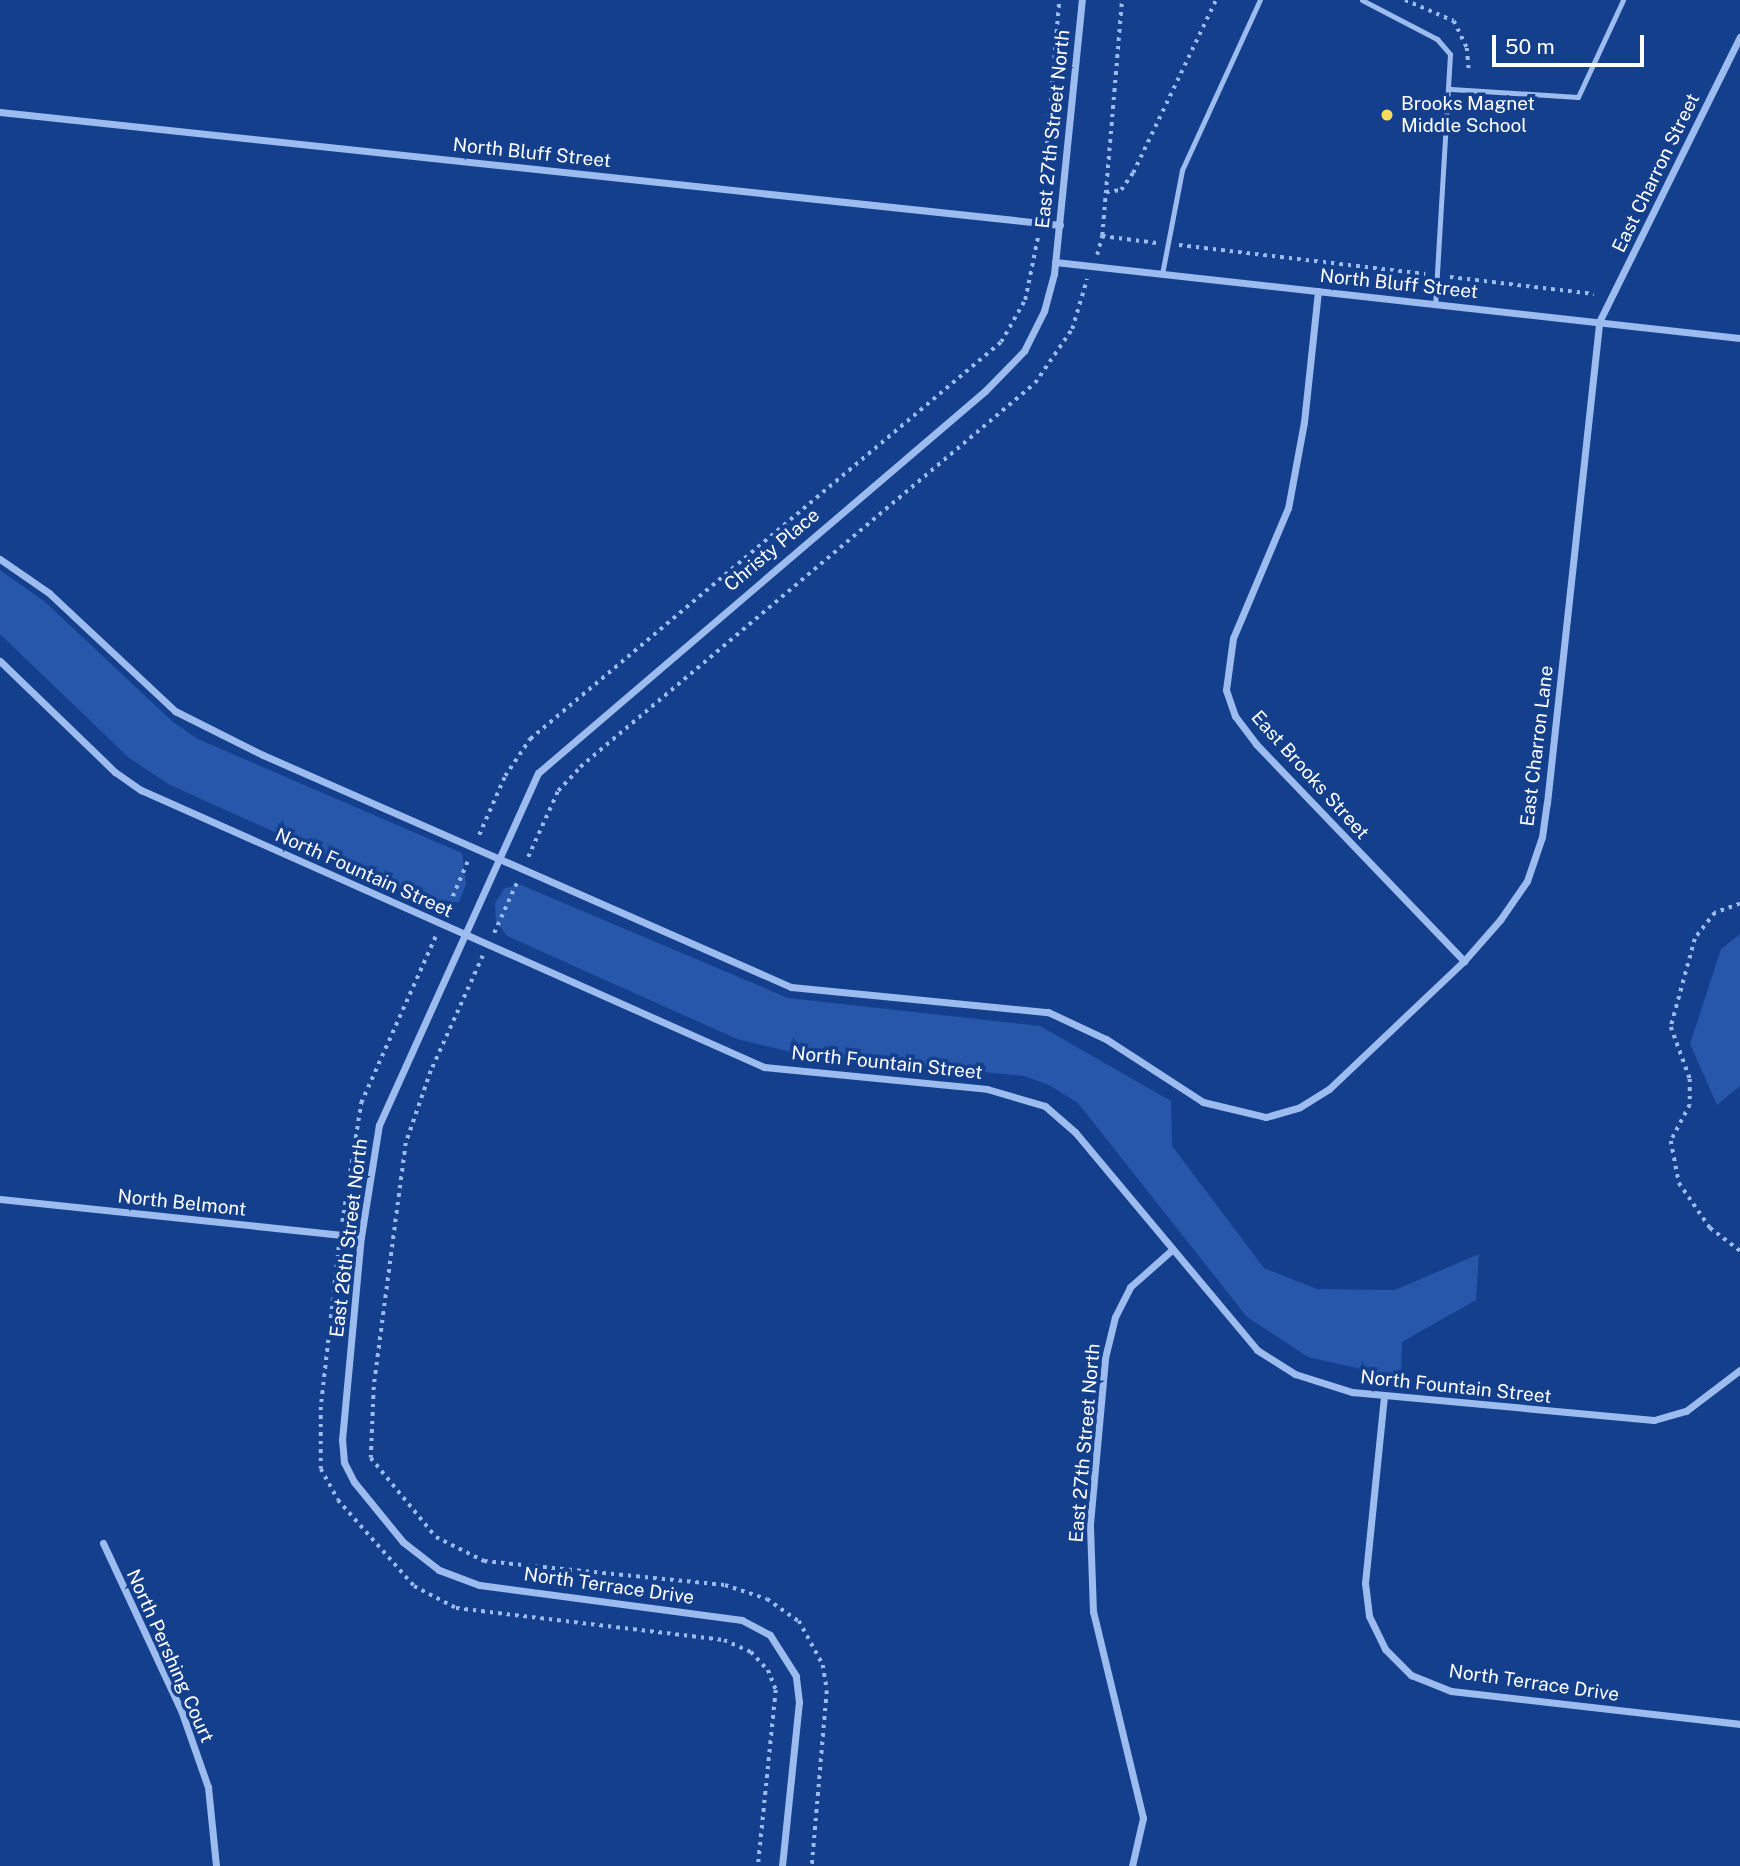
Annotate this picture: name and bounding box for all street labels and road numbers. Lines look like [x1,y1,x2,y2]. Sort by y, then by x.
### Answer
street label: East 27th Street North [1031,28,1075,230]
street label: East Charron Street [1608,90,1704,256]
street label: North Bluff Street [452,133,612,173]
street label: North Bluff Street [1319,264,1479,304]
street label: Christy Place [720,504,824,596]
street label: East Charron Lane [1516,664,1558,828]
street label: East Brooks Street [1246,706,1374,844]
street label: North Fountain Street [272,823,456,923]
street label: North Fountain Street [790,1042,984,1084]
street label: East 26th Street North [325,1137,373,1339]
street label: North Belmont [116,1185,248,1221]
street label: East 27th Street North [1065,1343,1105,1543]
street label: North Fountain Street [1359,1366,1553,1408]
street label: North Terrace Drive [522,1563,696,1609]
street label: North Pershing Court [121,1566,219,1746]
street label: North Terrace Drive [1447,1660,1621,1706]

